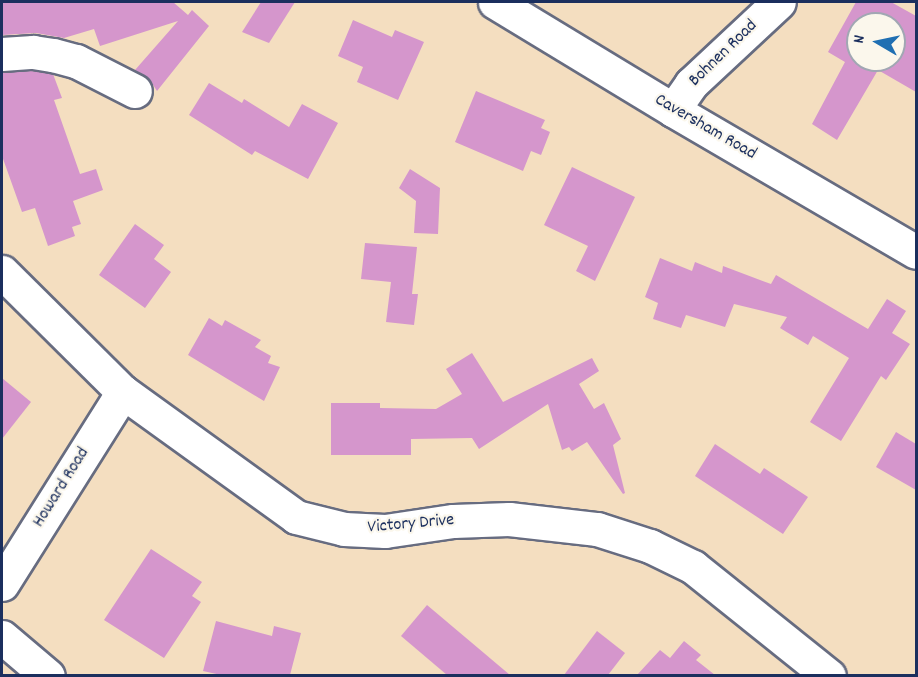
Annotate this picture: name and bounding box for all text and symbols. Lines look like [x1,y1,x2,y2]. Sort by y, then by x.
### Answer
north arrow [846,12,906,72]
street label: Bohnen Road [685,16,763,92]
text: N [848,34,872,45]
street label: Caversham Road [650,90,760,166]
street label: Howard Road [29,444,95,532]
street label: Victory Drive [367,510,455,540]

